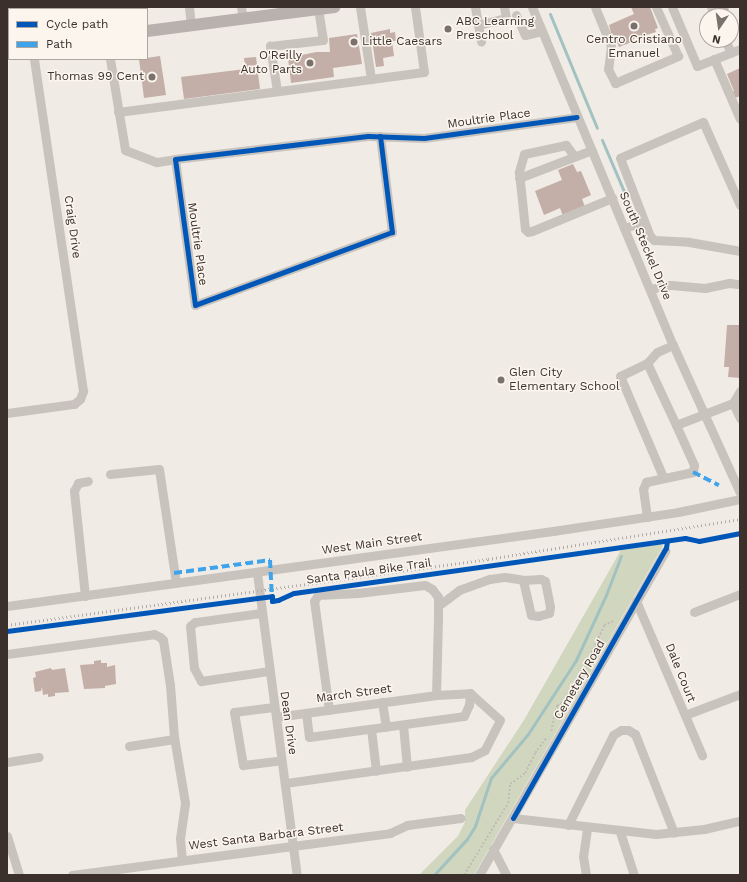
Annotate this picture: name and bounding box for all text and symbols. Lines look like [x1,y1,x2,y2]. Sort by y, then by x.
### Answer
legend [8,8,148,60]
north arrow [699,8,739,48]
place label: ABC Learning Preschool [456,15,534,43]
text: Cycle path [46,17,108,31]
marker: Centro Cristiano Emanuel [629,21,639,31]
marker: ABC Learning Preschool [443,24,453,34]
text: N [711,32,722,46]
place label: Centro Cristiano Emanuel [586,33,682,61]
place label: Little Caesars [362,35,442,49]
text: Path [46,37,72,51]
marker: Little Caesars [349,37,359,47]
place label: O'Reilly Auto Parts [240,49,302,77]
marker: O'Reilly Auto Parts [305,58,315,68]
place label: Thomas 99 Cent [47,70,144,84]
marker: Thomas 99 Cent [147,72,157,82]
street label: Moultrie Place [447,106,531,132]
street label: South Steckel Drive [616,190,674,302]
street label: Craig Drive [60,195,84,259]
street label: Moultrie Place [184,202,210,286]
place label: Glen City Elementary School [509,366,620,394]
marker: Glen City Elementary School [496,375,506,385]
street label: West Main Street [321,530,423,558]
street label: Santa Paula Bike Trail [305,556,433,588]
street label: Cemetery Road [551,638,609,722]
street label: Dale Court [662,641,698,705]
street label: March Street [315,682,393,706]
street label: Dean Drive [276,690,300,756]
street label: West Santa Barbara Street [187,820,345,854]

